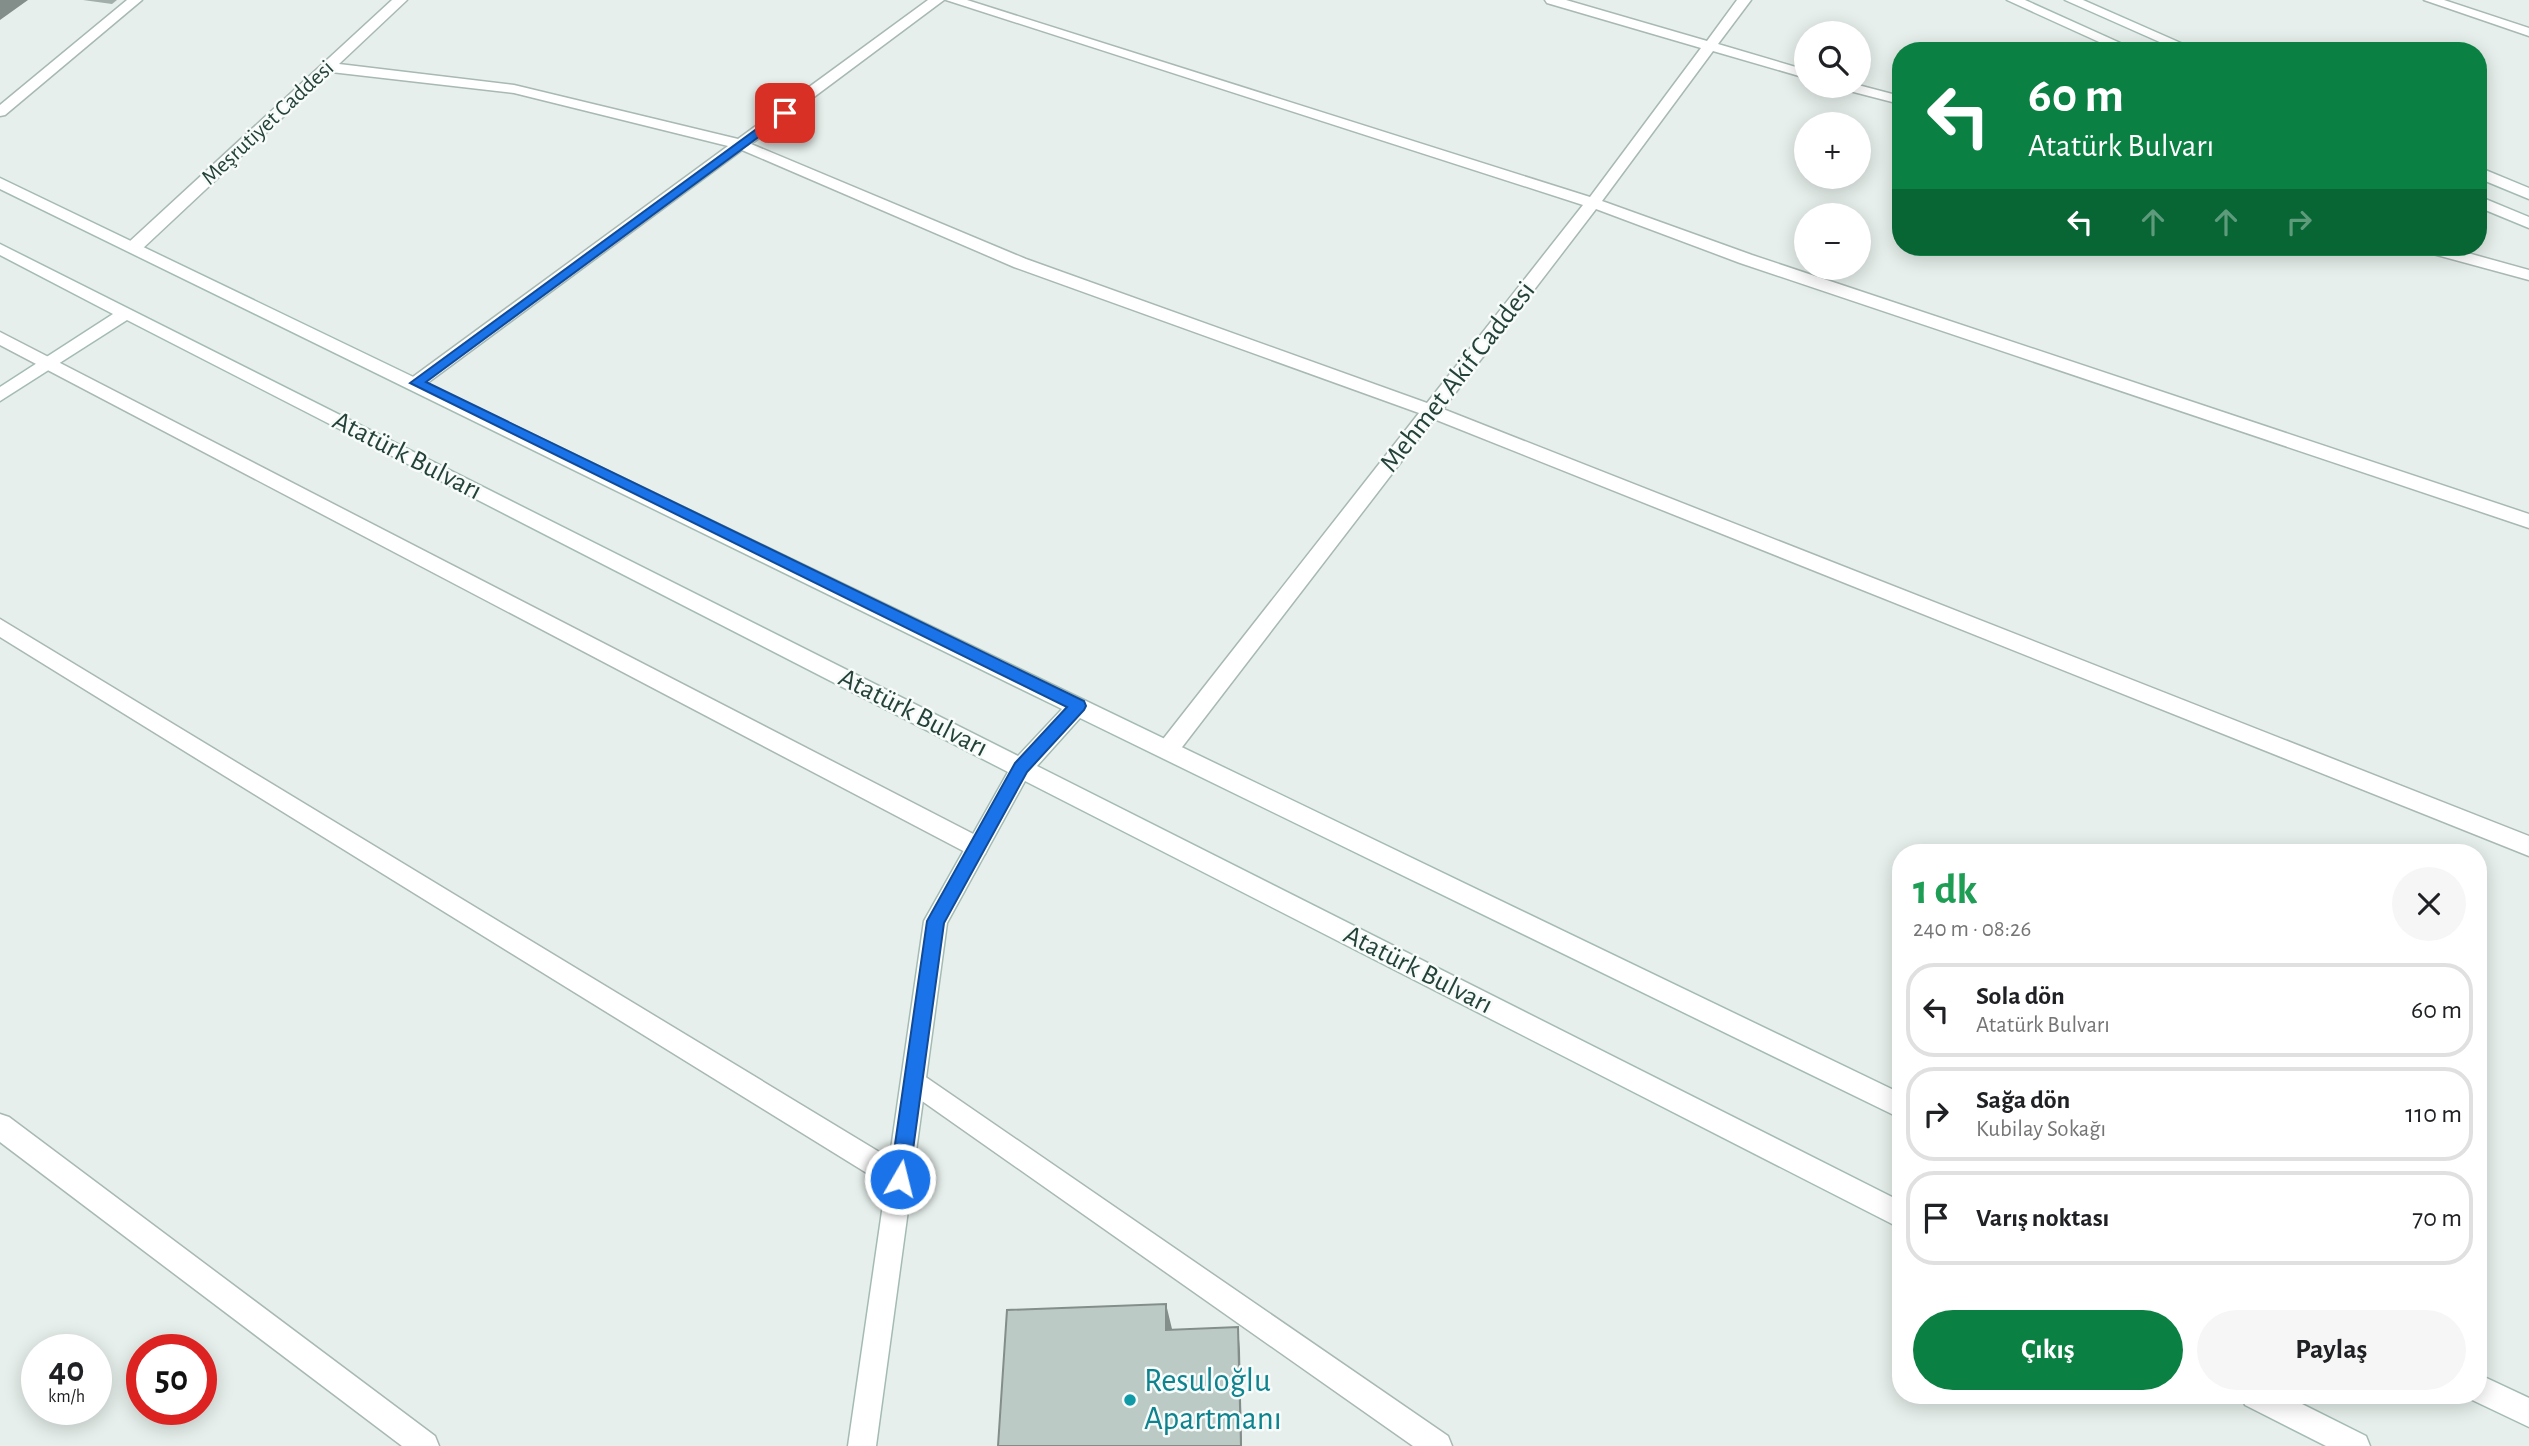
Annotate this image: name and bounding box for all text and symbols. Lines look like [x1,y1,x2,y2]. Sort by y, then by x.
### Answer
map controls [1794,21,1871,280]
button: search [1794,21,1871,98]
street label: Meşrutiyet Caddesi [198,56,338,190]
icon: left [1913,70,2004,161]
text: 60 m [2028,72,2124,121]
pin [755,83,815,143]
icon: arrive [766,94,804,132]
button: + [1794,112,1871,189]
text: Atatürk Bulvarı [2028,130,2214,162]
button: − [1794,203,1871,280]
icon: left [2061,203,2099,241]
icon: ahead [2134,203,2172,241]
icon: ahead [2207,203,2245,241]
icon: right [2280,203,2318,241]
street label: Mehmet Akif Caddesi [1375,277,1541,477]
street label: Atatürk Bulvarı [328,407,486,505]
street label: Atatürk Bulvarı [834,664,992,762]
button: close [2392,867,2466,941]
text: 1 dk [1913,869,1977,911]
text: 240 m · 08:26 [1913,918,2031,941]
street label: Atatürk Bulvarı [1339,921,1497,1019]
text: Sola dön [1976,983,2065,1009]
icon: left [1917,991,1955,1029]
text: 60 m [2411,997,2462,1023]
text: Atatürk Bulvarı [1976,1014,2110,1037]
text: Sağa dön [1976,1087,2070,1113]
icon: right [1917,1095,1955,1133]
text: 110 m [2405,1101,2462,1127]
text: Kubilay Sokağı [1976,1118,2106,1141]
position arrow [863,1142,937,1216]
icon: arrive [1917,1199,1955,1237]
text: Varış noktası [1976,1205,2109,1231]
text: 70 m [2412,1205,2462,1231]
button: Çıkış [1913,1310,2183,1390]
button: Paylaş [2197,1310,2466,1390]
speed limit sign: 50 [126,1334,217,1425]
text: 40 [49,1353,84,1388]
place label: Resuloğlu Apartmanı [1144,1365,1282,1436]
text: km/h [48,1388,85,1406]
marker: Resuloğlu Apartmanı [1122,1392,1138,1408]

